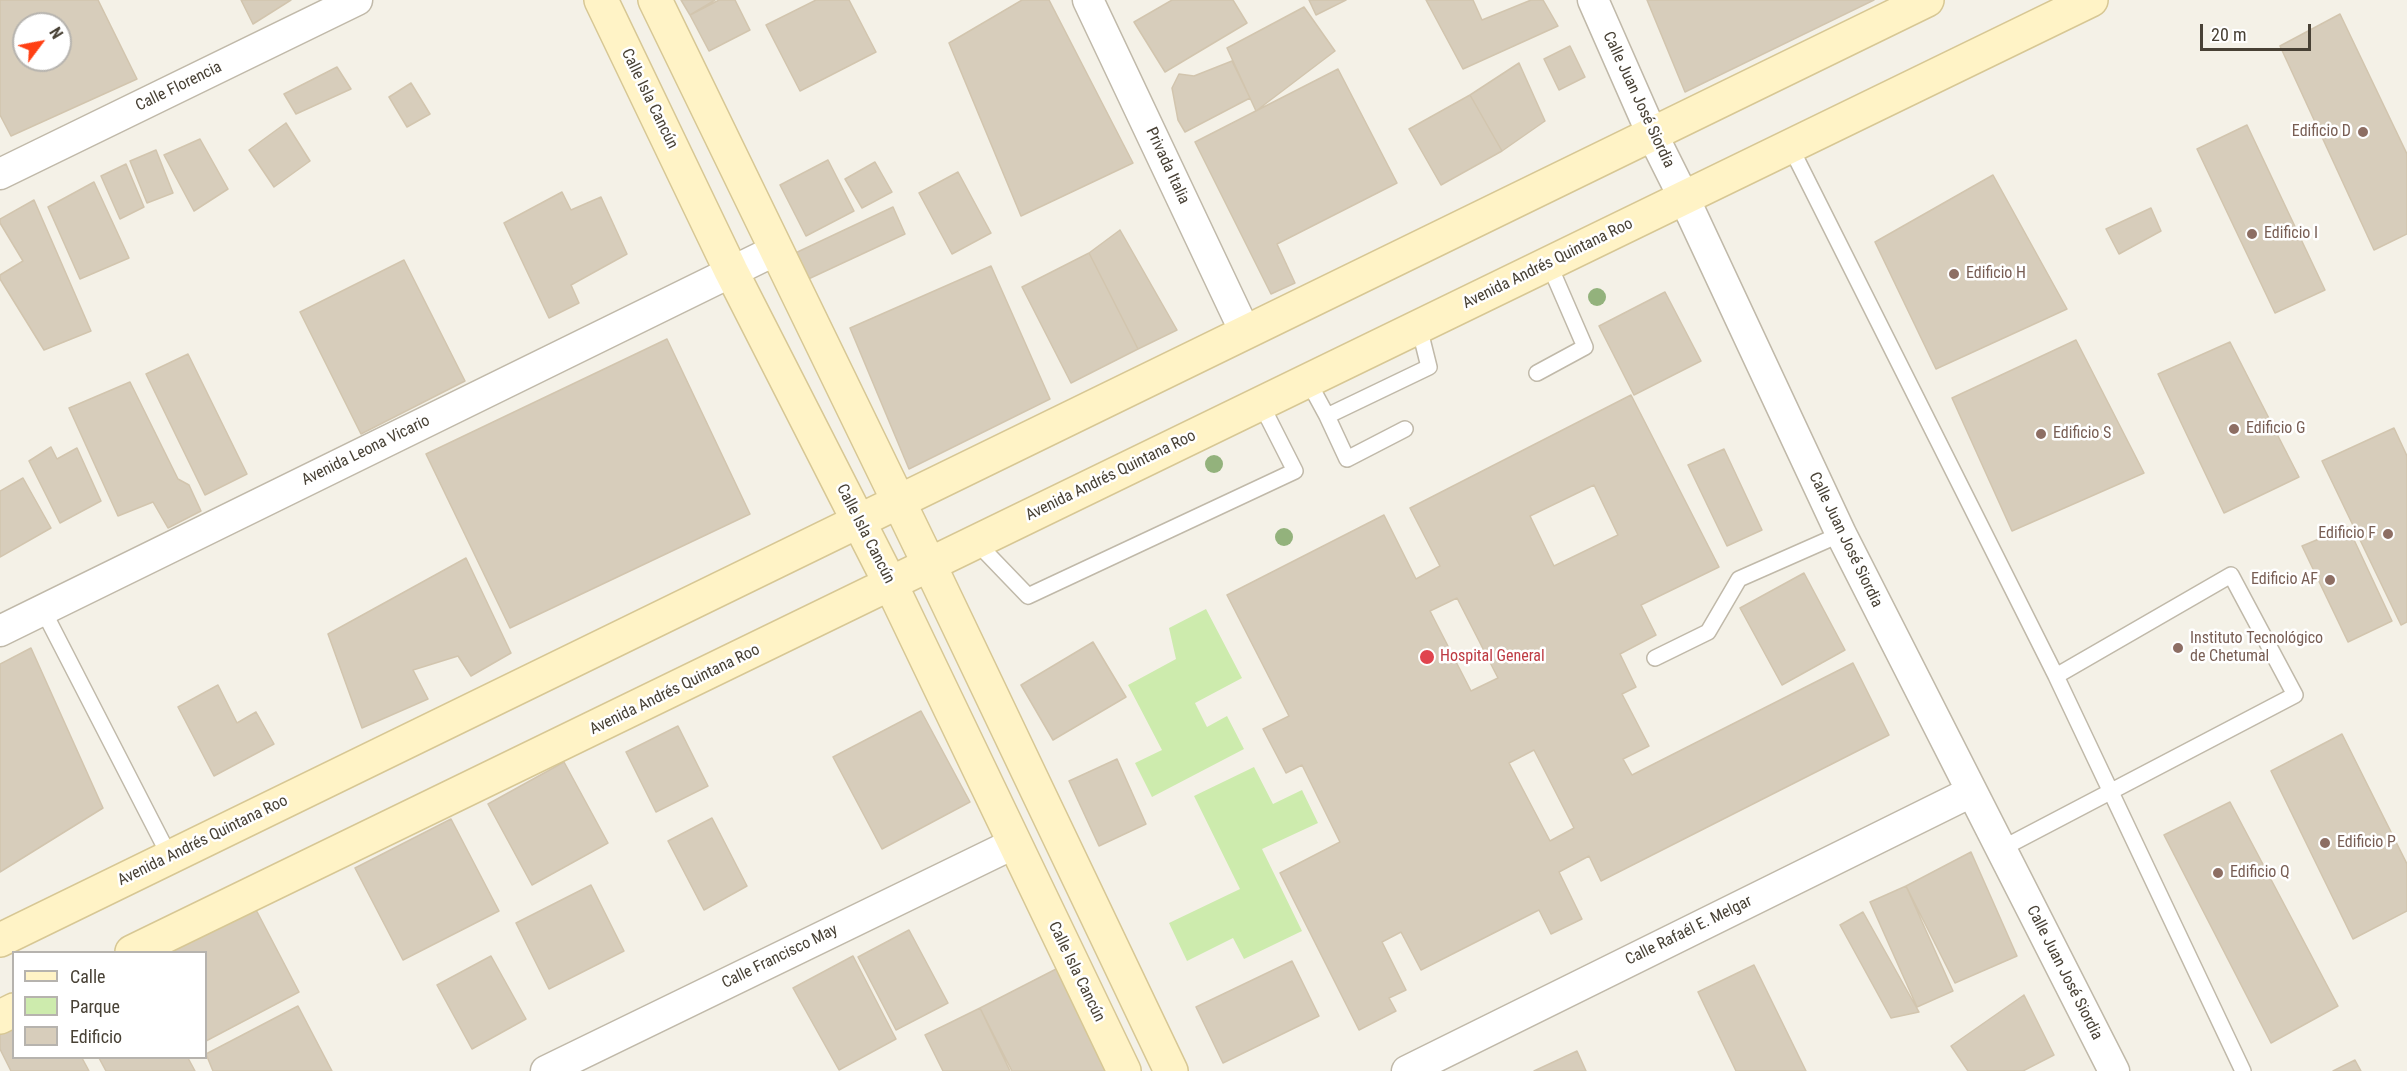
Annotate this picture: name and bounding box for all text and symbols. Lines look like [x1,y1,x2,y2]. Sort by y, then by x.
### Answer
north arrow [12,12,72,72]
scale bar [2203,12,2314,50]
text: N [45,24,67,42]
text: 20 m [2211,24,2246,45]
street label: Calle Juan José Siordia [1598,29,1678,171]
street label: Calle Isla Cancún [616,46,682,152]
street label: Calle Florencia [133,58,225,116]
place label: Edificio D [2292,122,2351,142]
street label: Privada Italia [1141,125,1193,207]
marker: Edificio D [2356,125,2370,139]
street label: Avenida Andrés Quintana Roo [1460,214,1636,314]
place label: Edificio I [2264,224,2318,244]
marker: Edificio I [2245,227,2259,241]
place label: Edificio H [1966,264,2026,284]
marker: Edificio H [1947,267,1961,281]
street label: Avenida Leona Vicario [299,412,433,490]
place label: Edificio G [2246,419,2305,439]
marker: Edificio G [2227,422,2241,436]
place label: Edificio S [2053,424,2111,444]
street label: Avenida Andrés Quintana Roo [1023,426,1199,526]
marker: Edificio S [2034,427,2048,441]
street label: Calle Juan José Siordia [1804,469,1886,611]
street label: Calle Isla Cancún [832,481,898,587]
place label: Edificio F [2318,524,2376,544]
marker: Edificio F [2381,527,2395,541]
place label: Edificio AF [2251,570,2318,590]
marker: Edificio AF [2323,573,2337,587]
place label: Instituto Tecnológico de Chetumal [2190,629,2323,667]
street label: Avenida Andrés Quintana Roo [587,640,763,740]
marker: Instituto Tecnológico de Chetumal [2171,641,2185,655]
place label: Hospital General [1440,647,1545,667]
marker: Hospital General [1418,648,1436,666]
street label: Avenida Andrés Quintana Roo [115,791,291,891]
place label: Edificio P [2337,833,2396,853]
marker: Edificio P [2318,836,2332,850]
place label: Edificio Q [2230,863,2290,883]
marker: Edificio Q [2211,866,2225,880]
street label: Calle Rafaél E. Melgar [1623,892,1755,970]
street label: Calle Juan José Siordia [2022,903,2106,1043]
street label: Calle Isla Cancún [1043,919,1109,1025]
street label: Calle Francisco May [719,921,841,993]
legend [12,951,207,1059]
text: Calle [70,966,106,987]
text: Parque [70,996,120,1017]
text: Edificio [70,1026,122,1047]

